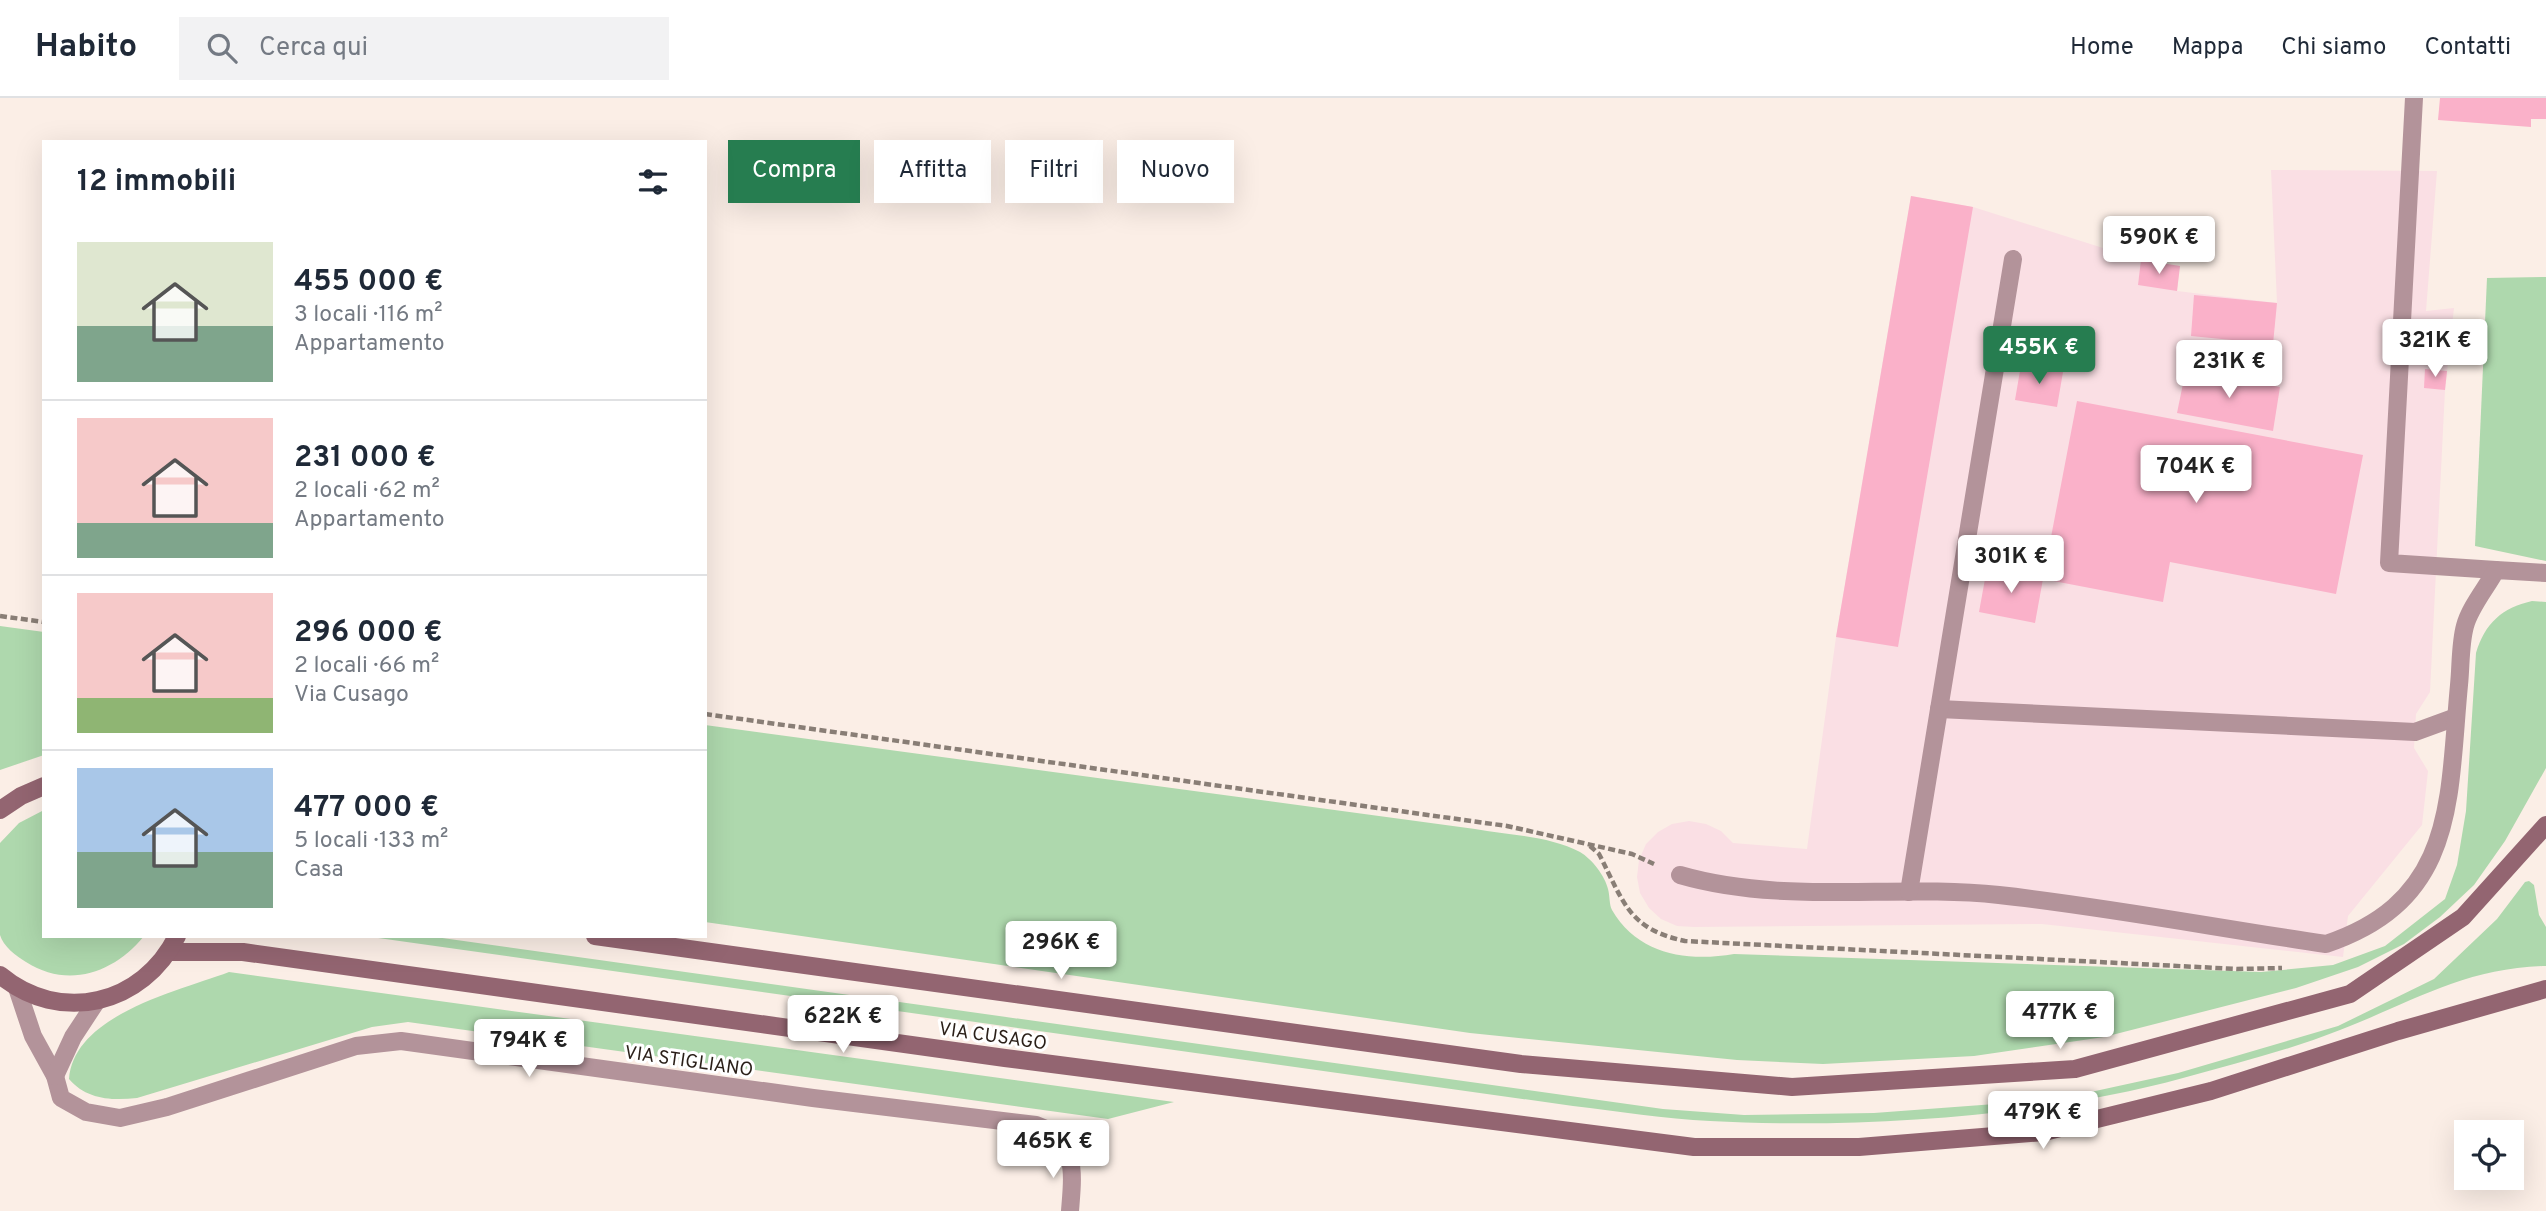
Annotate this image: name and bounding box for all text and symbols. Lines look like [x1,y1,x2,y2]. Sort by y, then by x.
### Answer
search box [179,17,669,80]
text: Habito [35,27,137,69]
icon: search [203,29,241,67]
text: Cerca qui [259,32,368,65]
text: Home [2070,33,2134,63]
text: Mappa [2172,33,2243,63]
text: Chi siamo [2281,33,2386,63]
text: Contatti [2424,33,2511,63]
chip: Compra [728,140,860,203]
chip: Affitta [874,140,991,203]
chip: Filtri [1005,140,1103,203]
chip: Nuovo [1117,140,1234,203]
icon: filters [634,163,672,201]
text: 12 immobili [77,164,236,201]
pin: 590K € [2102,216,2216,276]
text: 590K € [2119,224,2199,253]
text: 455 000 € [294,264,443,301]
icon: home [133,270,217,354]
text: 3 locali · 116 m² [294,301,443,330]
pin: 321K € [2378,320,2492,379]
pin: 455K € [1982,327,2096,386]
text: 321K € [2398,327,2472,356]
text: Appartamento [294,330,445,359]
text: 455K € [1999,334,2079,363]
pin: 231K € [2172,341,2286,400]
text: 231K € [2192,348,2266,377]
text: 231 000 € [294,440,436,477]
icon: home [133,446,217,530]
pin: 704K € [2139,446,2253,505]
text: 704K € [2157,453,2235,482]
text: 2 locali · 62 m² [294,477,440,506]
text: Appartamento [294,506,445,535]
pin: 301K € [1954,536,2068,595]
text: 301K € [1974,543,2048,572]
text: 296 000 € [294,615,443,652]
icon: home [133,621,217,705]
text: 2 locali · 66 m² [294,652,439,681]
text: Via Cusago [294,681,409,710]
text: 477 000 € [294,790,439,827]
icon: home [133,796,217,880]
text: 5 locali · 133 m² [294,827,448,856]
text: Casa [294,856,344,885]
pin: 296K € [1004,922,1118,981]
text: 296K € [1022,929,1100,958]
pin: 477K € [2003,992,2117,1051]
pin: 622K € [786,996,900,1055]
text: 477K € [2022,999,2098,1028]
text: 622K € [804,1003,882,1032]
street label: VIA CUSAGO [937,1018,1048,1056]
pin: 794K € [472,1020,586,1079]
text: 794K € [490,1027,568,1056]
street label: VIA STIGLIANO [623,1041,755,1083]
pin: 479K € [1986,1091,2100,1151]
text: 479K € [2004,1099,2082,1128]
map controls [2454,1120,2524,1190]
button: locate [2454,1120,2524,1190]
pin: 465K € [996,1121,1110,1180]
text: 465K € [1013,1128,1093,1157]

